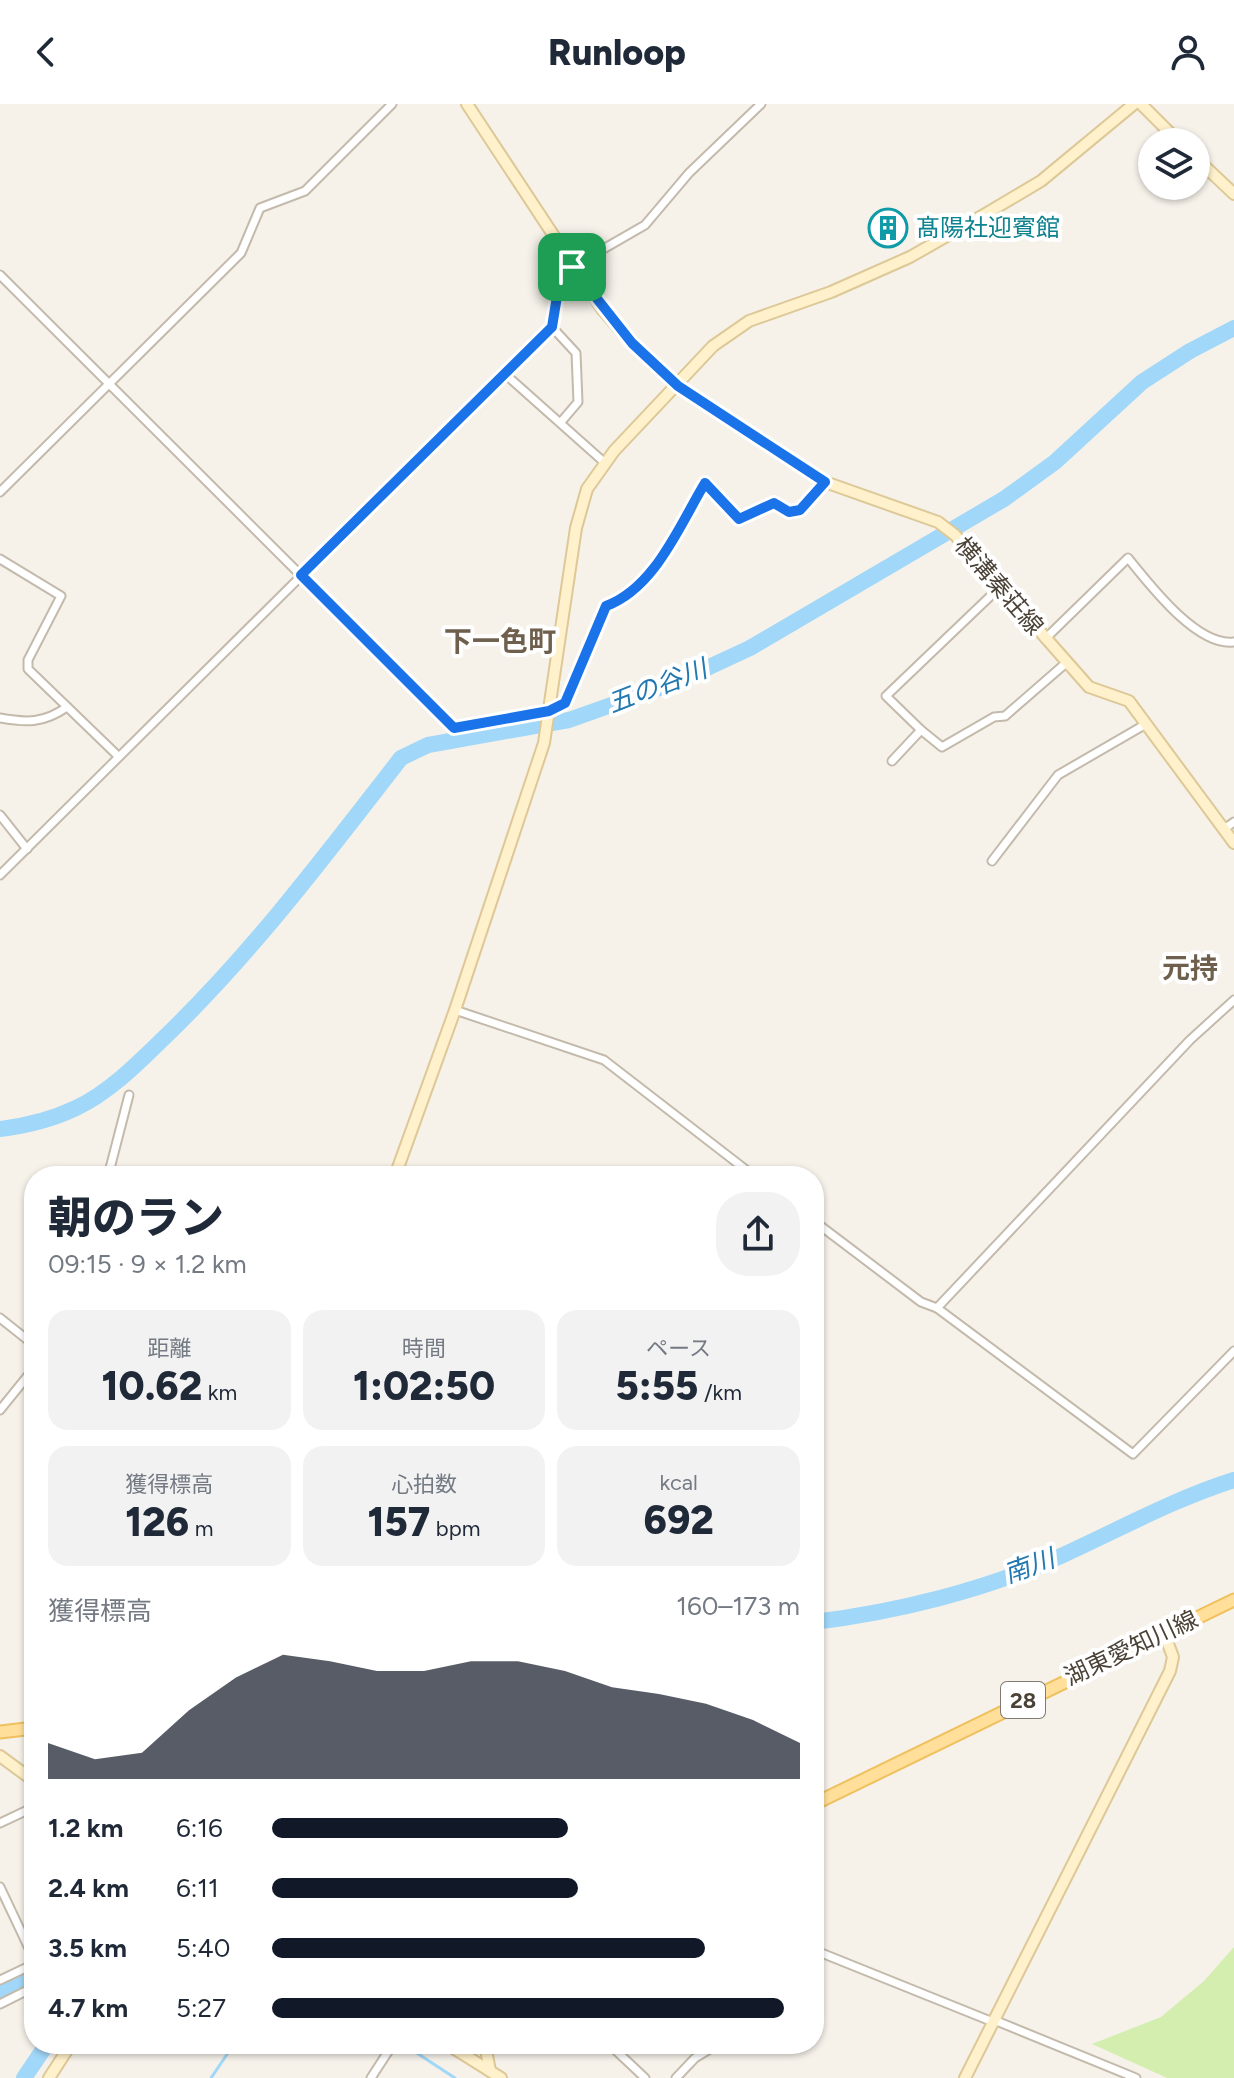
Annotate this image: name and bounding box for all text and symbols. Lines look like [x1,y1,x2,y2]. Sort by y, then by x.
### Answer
icon: back [24,30,68,74]
icon: person [1166,30,1210,74]
text: Runloop [548,31,686,74]
map controls [1138,128,1210,200]
button: layers [1138,128,1210,200]
building icon: 髙陽社迎賓館 [867,207,909,249]
place label: 髙陽社迎賓館 [916,213,1060,242]
pin [538,233,606,301]
icon: arrive [550,245,594,289]
street label: 横溝秦荘線 [949,531,1050,640]
district label: 下一色町 [444,624,556,658]
water label: 五の谷川 [603,651,714,720]
district label: 元持 [1162,951,1218,985]
text: 朝のラン [48,1191,224,1244]
button: share [716,1192,800,1276]
text: 09:15 · 9 × 1.2 km [48,1248,247,1280]
text: 距離 [147,1335,191,1362]
text: 時間 [402,1335,446,1362]
text: ペース [646,1335,711,1362]
text: 10.62 [102,1362,202,1410]
text: 1:02:50 [353,1362,495,1410]
text: 5:55 [615,1362,698,1410]
text: km [202,1379,237,1406]
text: /km [698,1379,742,1406]
text: kcal [659,1469,698,1496]
text: 獲得標高 [125,1471,213,1498]
text: 心拍数 [391,1471,457,1498]
text: 692 [643,1496,714,1544]
text: 126 [125,1498,189,1546]
text: 157 [367,1498,430,1546]
text: m [189,1515,213,1542]
text: bpm [430,1515,481,1542]
water label: 南川 [999,1541,1062,1590]
text: 160–173 m [676,1590,800,1622]
text: 獲得標高 [48,1595,152,1627]
street label: 湖東愛知川線 [1059,1604,1202,1691]
road number: 28 [1001,1682,1045,1718]
text: 1.2 km [48,1812,123,1844]
text: 6:16 [176,1812,223,1844]
text: 2.4 km [48,1872,129,1904]
text: 6:11 [176,1872,219,1904]
text: 3.5 km [48,1932,127,1964]
text: 5:40 [176,1932,230,1964]
text: 4.7 km [48,1992,128,2024]
text: 5:27 [176,1992,226,2024]

